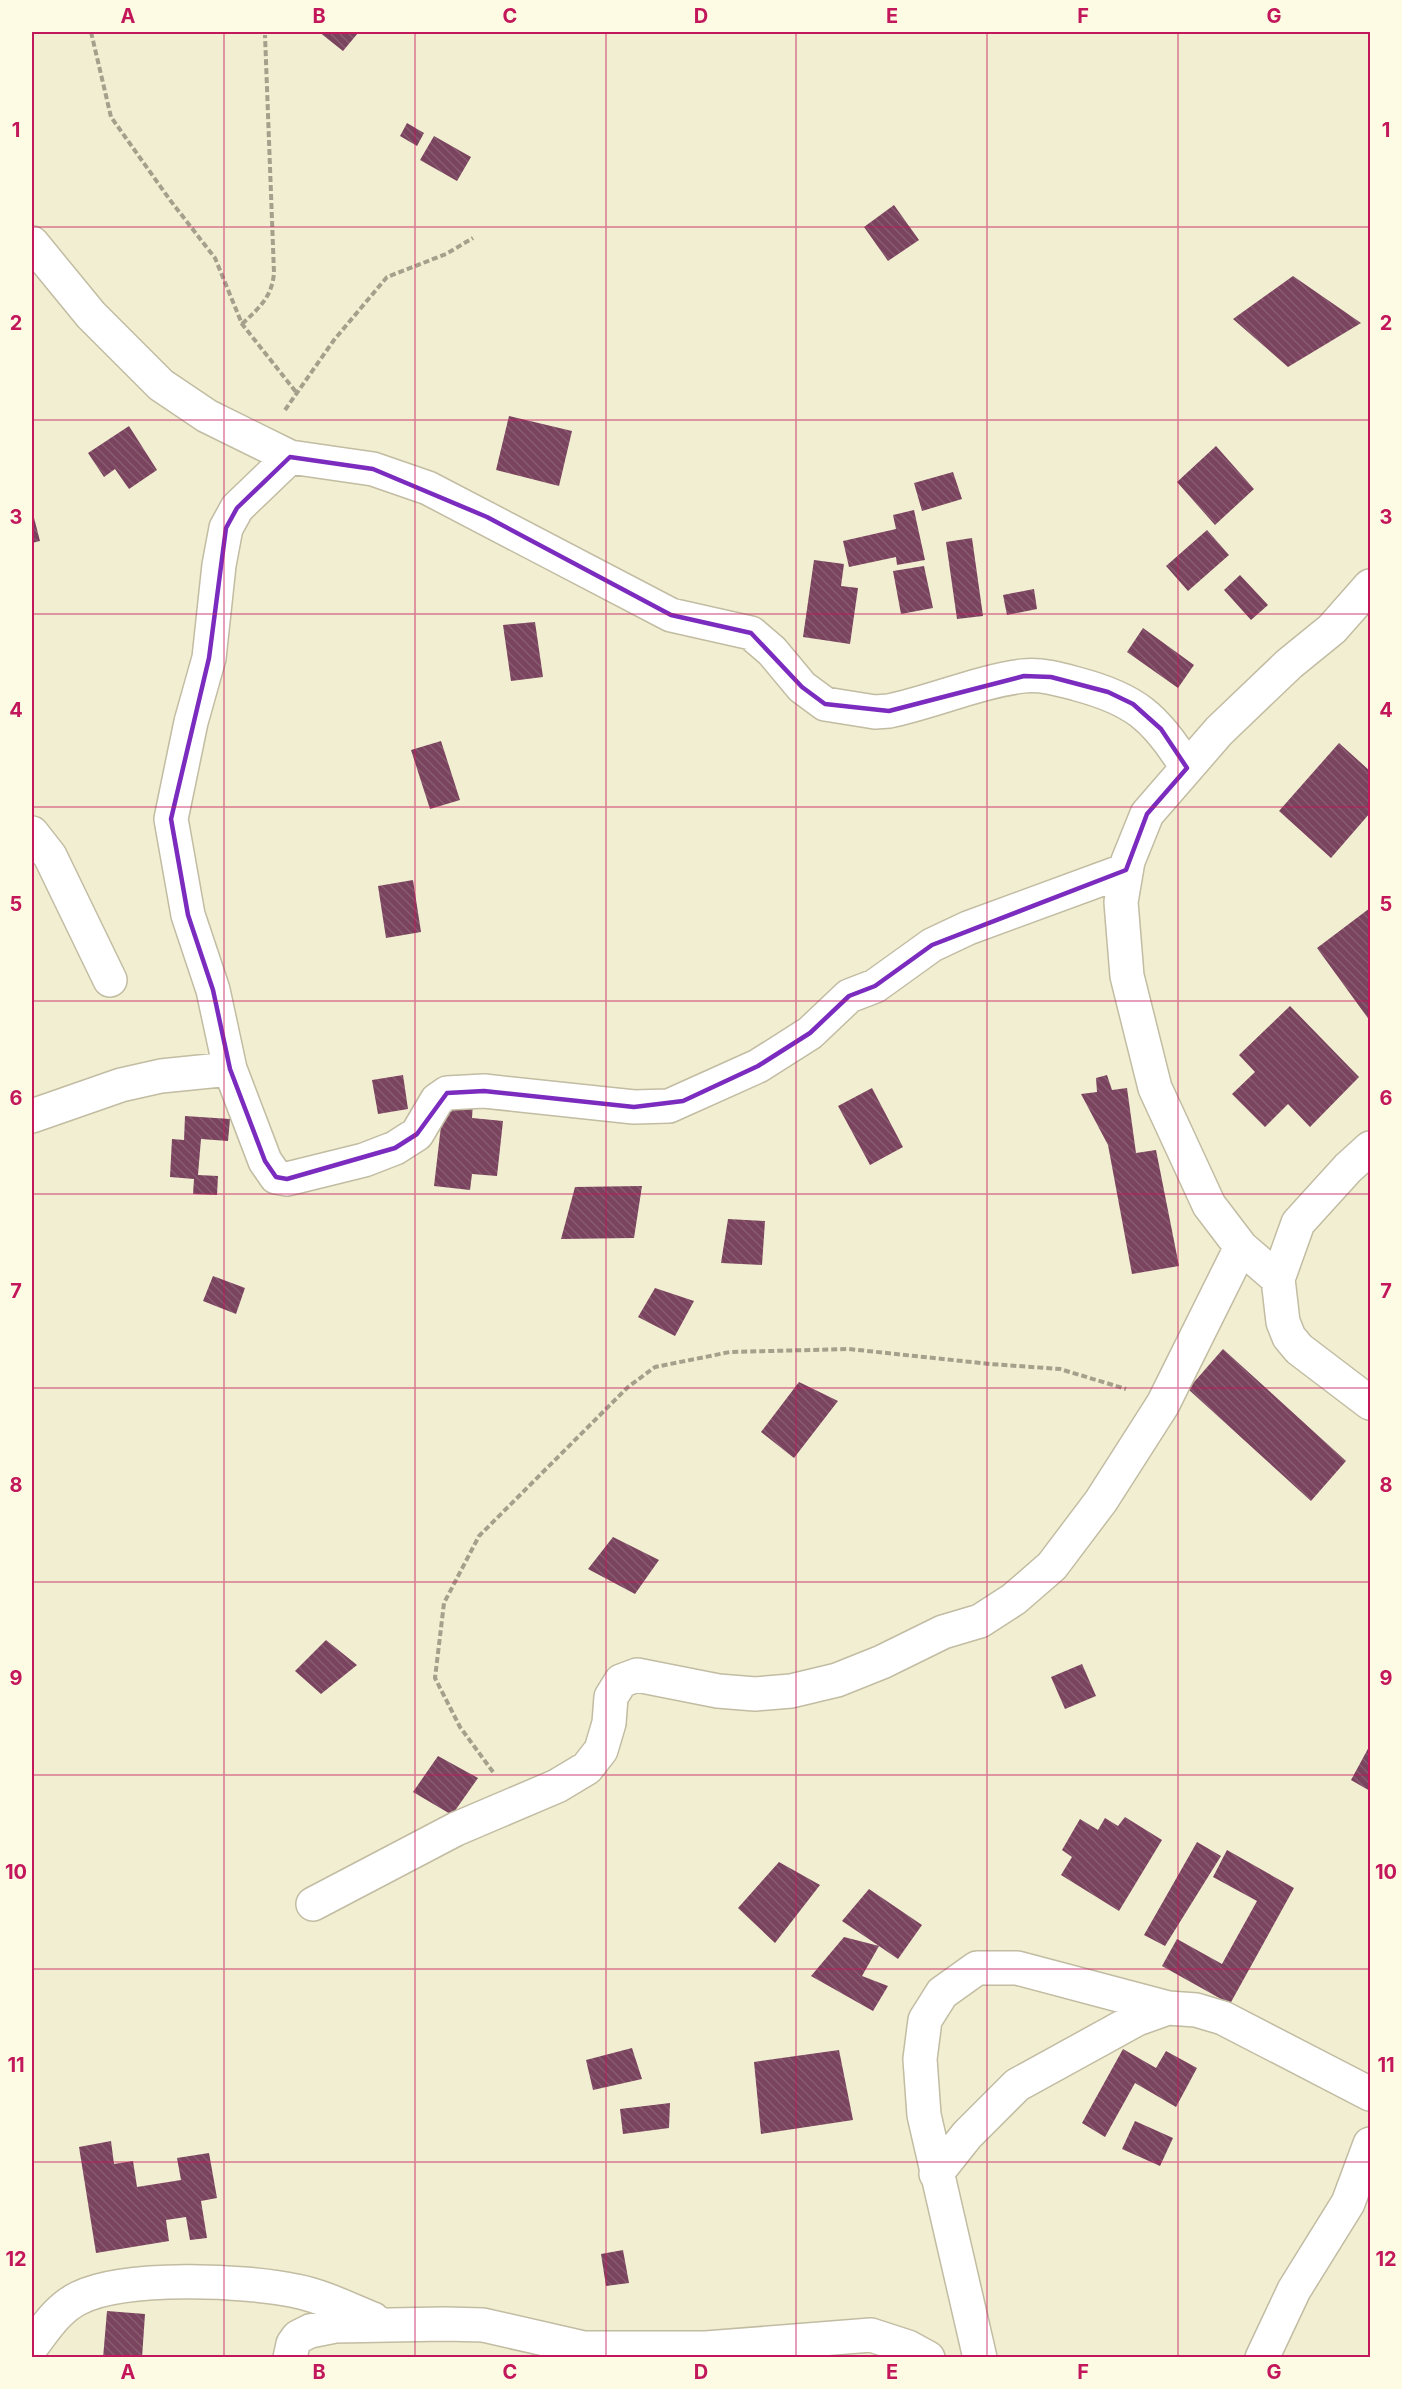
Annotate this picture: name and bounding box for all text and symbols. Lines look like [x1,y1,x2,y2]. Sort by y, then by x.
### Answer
text: A [121,4,136,28]
text: B [312,4,326,28]
text: C [503,4,517,28]
text: D [694,4,708,28]
text: E [886,4,898,28]
text: F [1077,4,1089,28]
text: G [1266,4,1282,28]
text: 1 [12,118,20,142]
text: 1 [1382,118,1390,142]
text: 2 [10,311,22,335]
text: 2 [1380,311,1392,335]
text: 3 [10,505,22,529]
text: 3 [1380,505,1392,529]
text: 4 [9,698,23,722]
text: 4 [1379,698,1393,722]
text: 5 [10,892,22,916]
text: 5 [1380,892,1392,916]
text: 6 [10,1086,23,1110]
text: 6 [1380,1086,1393,1110]
text: 7 [10,1279,22,1303]
text: 7 [1380,1279,1392,1303]
text: 8 [9,1473,23,1497]
text: 8 [1379,1473,1393,1497]
text: 9 [10,1666,23,1690]
text: 9 [1380,1666,1393,1690]
text: 10 [5,1860,27,1884]
text: 10 [1375,1860,1397,1884]
text: 11 [7,2053,25,2077]
text: 11 [1377,2053,1395,2077]
text: 12 [5,2247,27,2271]
text: 12 [1375,2247,1397,2271]
text: A [121,2360,136,2384]
text: B [312,2360,326,2384]
text: C [503,2360,517,2384]
text: D [694,2360,708,2384]
text: E [886,2360,898,2384]
text: F [1077,2360,1089,2384]
text: G [1266,2360,1282,2384]

